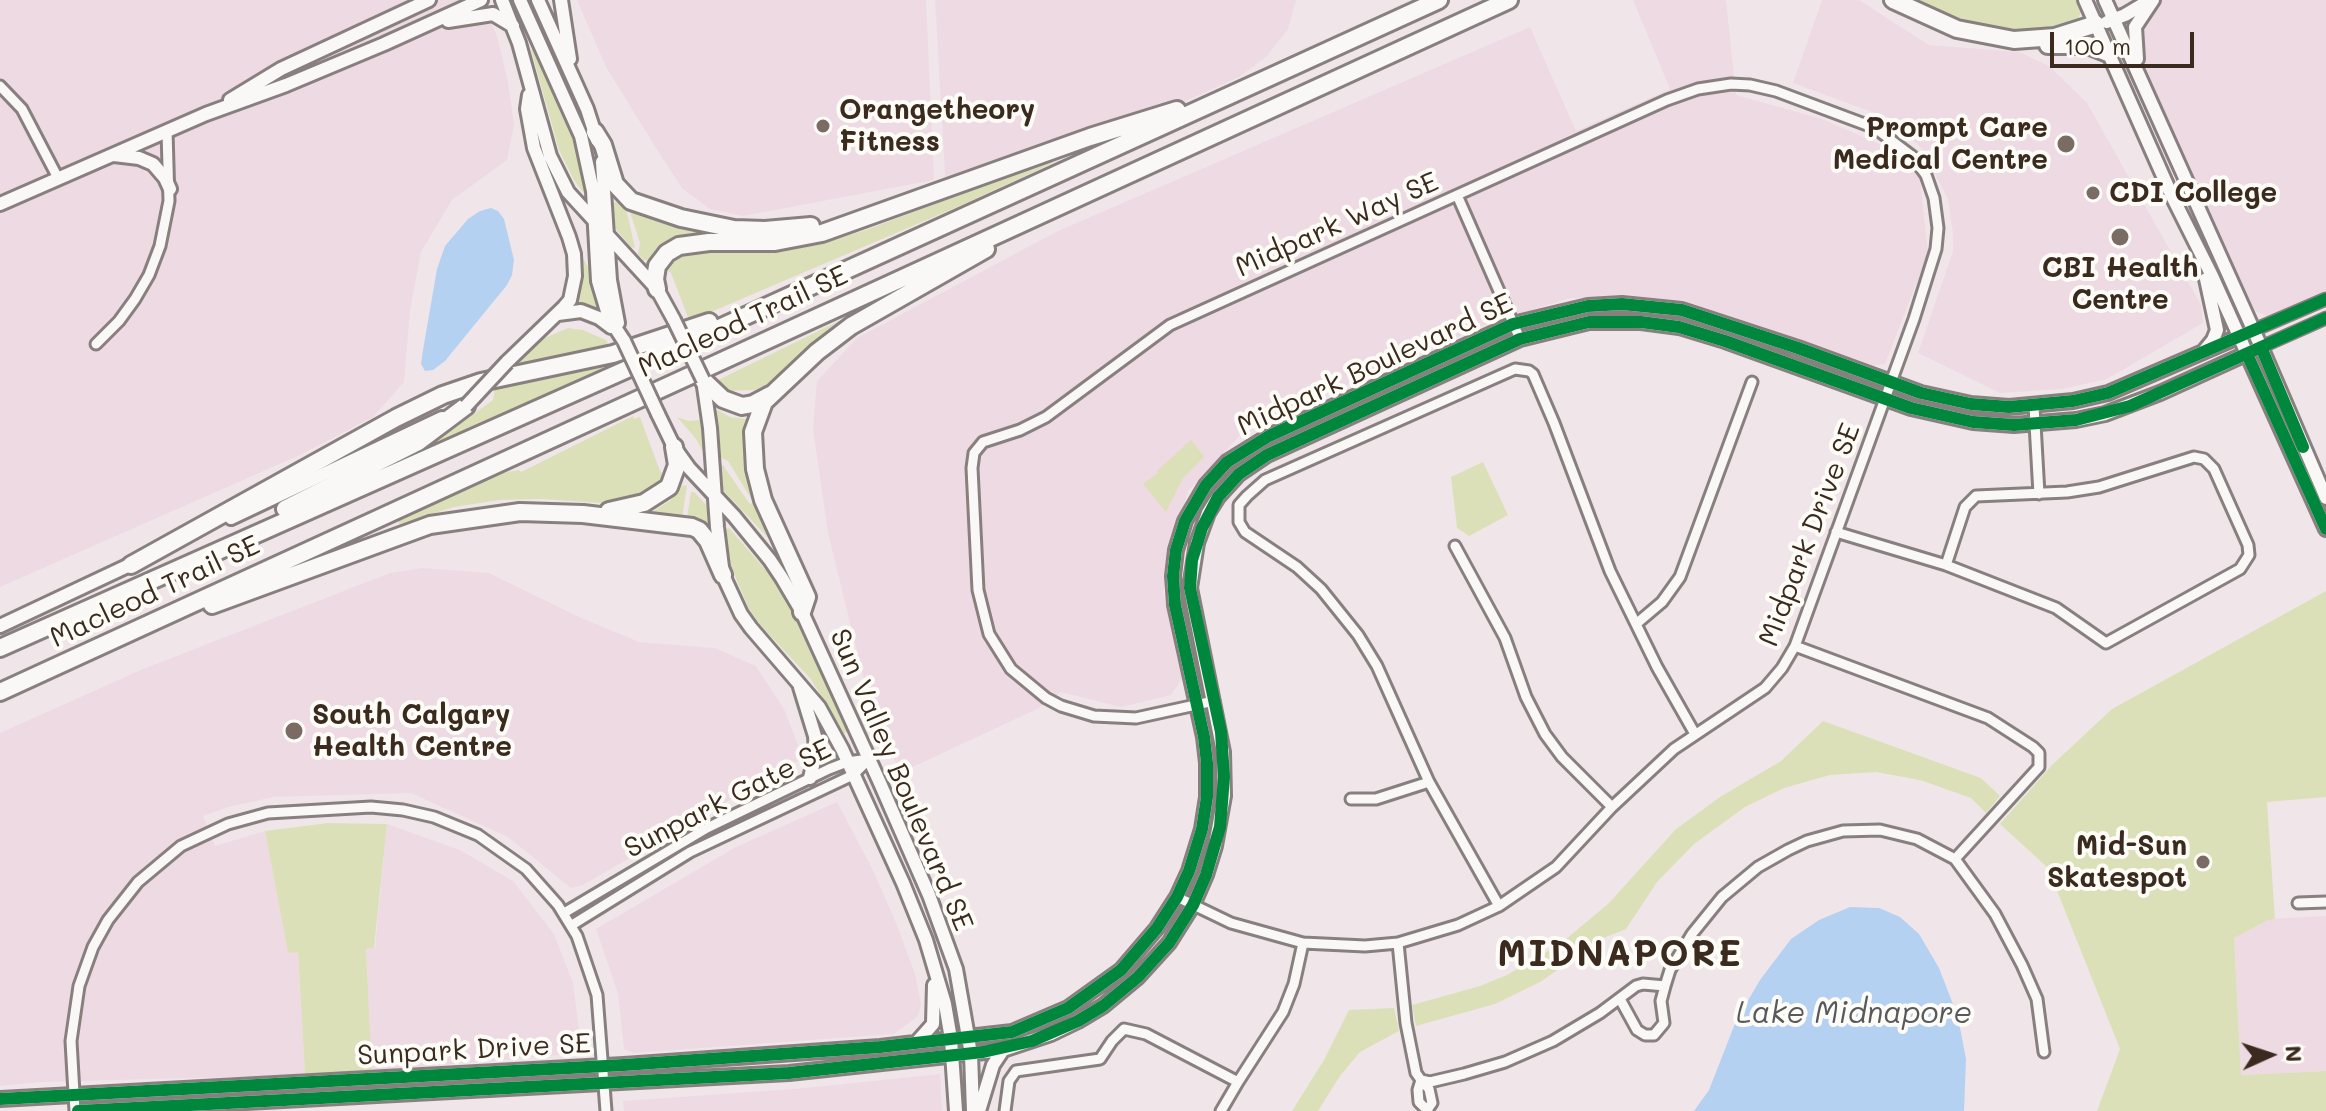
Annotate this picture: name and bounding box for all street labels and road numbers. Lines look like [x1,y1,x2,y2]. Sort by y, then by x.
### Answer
street label: Midpark Way SE [1230,165,1444,285]
street label: Macleod Trail SE [633,259,853,385]
street label: Midpark Boulevard SE [1232,286,1518,444]
street label: Midpark Drive SE [1752,419,1868,651]
street label: Macleod Trail SE [45,529,265,655]
street label: Sun Valley Boulevard SE [822,624,980,936]
street label: Sunpark Gate SE [619,732,837,866]
street label: Sunpark Drive SE [356,1027,592,1073]

